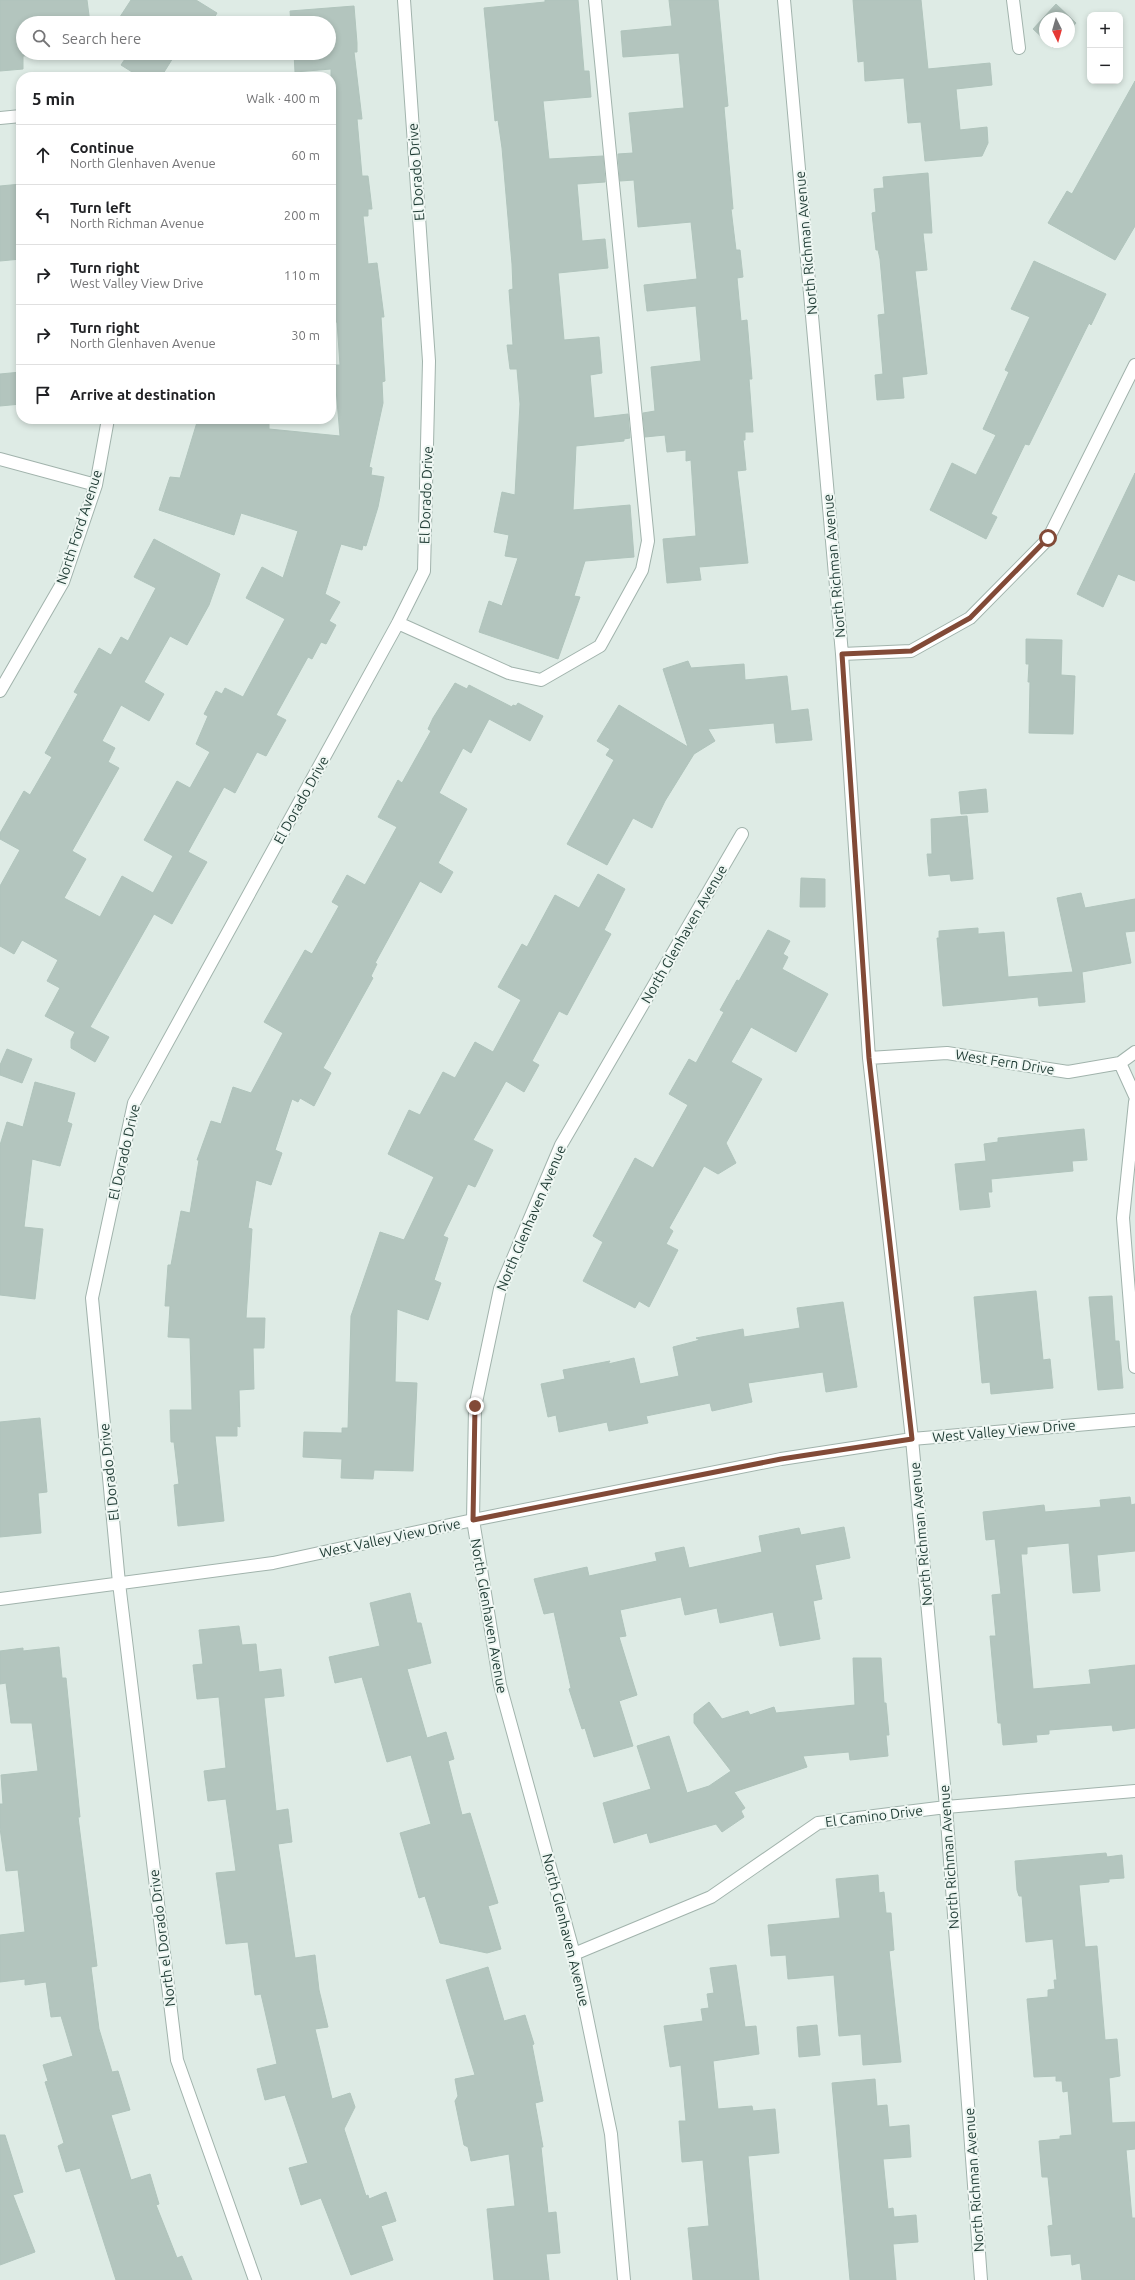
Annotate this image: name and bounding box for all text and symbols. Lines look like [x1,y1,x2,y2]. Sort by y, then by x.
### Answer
north arrow [1039,12,1075,48]
map controls [1087,12,1123,84]
button: + [1087,12,1123,48]
search box [16,16,336,60]
icon: search [30,27,52,49]
text: Search here [62,30,141,47]
button: − [1087,48,1123,84]
text: 5 min [32,89,75,108]
text: Walk · 400 m [246,91,320,105]
street label: El Dorado Drive [405,123,427,221]
text: Continue [70,139,134,156]
icon: ahead [32,144,54,166]
text: 60 m [291,148,320,162]
text: North Glenhaven Avenue [70,156,216,170]
street label: North Richman Avenue [792,170,820,316]
text: Turn left [70,199,131,216]
icon: left [32,204,54,226]
text: 200 m [284,208,320,222]
text: North Richman Avenue [70,216,204,230]
text: Turn right [70,259,140,276]
icon: right [32,264,54,286]
text: 110 m [284,268,320,282]
text: West Valley View Drive [70,276,203,290]
text: Turn right [70,319,140,336]
icon: right [32,324,54,346]
text: 30 m [291,328,320,342]
text: North Glenhaven Avenue [70,336,216,350]
icon: arrive [32,384,54,406]
text: Arrive at destination [70,386,216,403]
street label: El Dorado Drive [416,446,436,544]
street label: North Ford Avenue [53,468,105,586]
street label: North Richman Avenue [820,493,848,639]
route start [1039,529,1057,547]
street label: El Dorado Drive [270,753,332,847]
street label: North Glenhaven Avenue [638,862,730,1006]
street label: West Fern Drive [954,1046,1056,1078]
street label: El Dorado Drive [105,1102,143,1202]
street label: North Glenhaven Avenue [493,1143,569,1293]
route end [466,1397,484,1415]
street label: West Valley View Drive [932,1417,1076,1445]
street label: El Dorado Drive [96,1422,122,1522]
street label: North Richman Avenue [907,1461,935,1607]
street label: West Valley View Drive [318,1515,462,1561]
street label: North Glenhaven Avenue [467,1537,511,1695]
street label: North Richman Avenue [936,1784,962,1930]
street label: El Camino Drive [824,1802,924,1830]
street label: North Glenhaven Avenue [539,1852,593,2008]
street label: North el Dorado Drive [146,1869,178,2007]
street label: North Richman Avenue [961,2107,987,2253]

